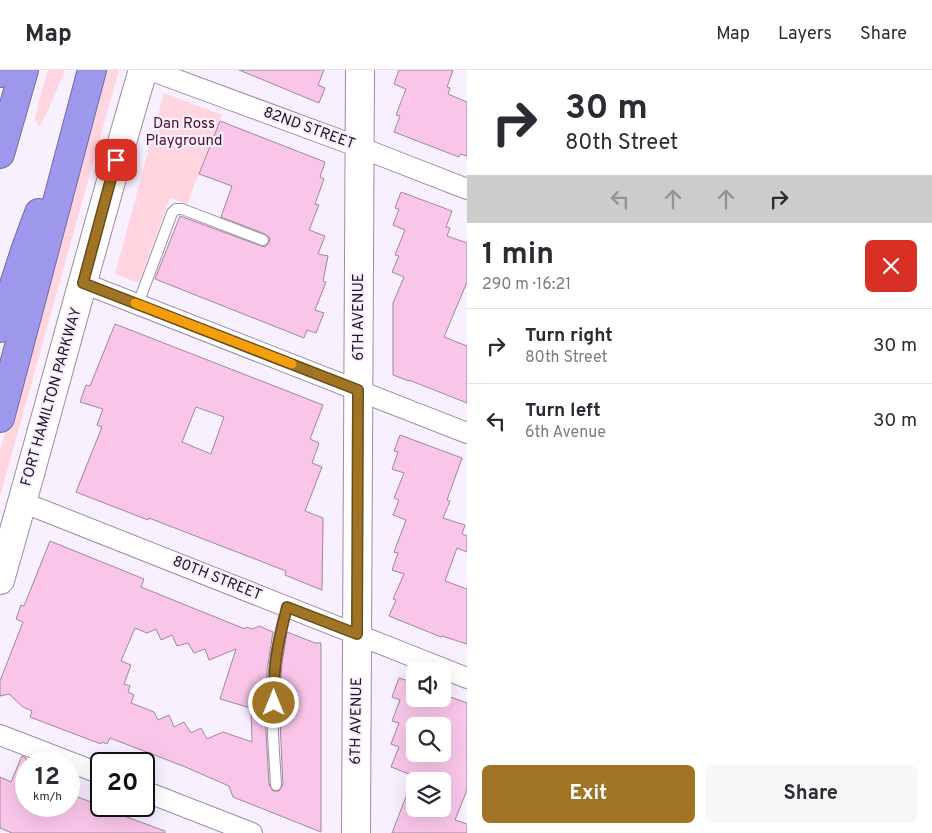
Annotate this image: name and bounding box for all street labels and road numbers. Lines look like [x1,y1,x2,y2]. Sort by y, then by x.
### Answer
street label: 82ND STREET [260,104,358,154]
street label: 6TH AVENUE [350,273,369,361]
street label: FORT HAMILTON PARKWAY [17,305,87,489]
street label: 80TH STREET [169,552,265,606]
street label: 6TH AVENUE [347,677,367,765]

